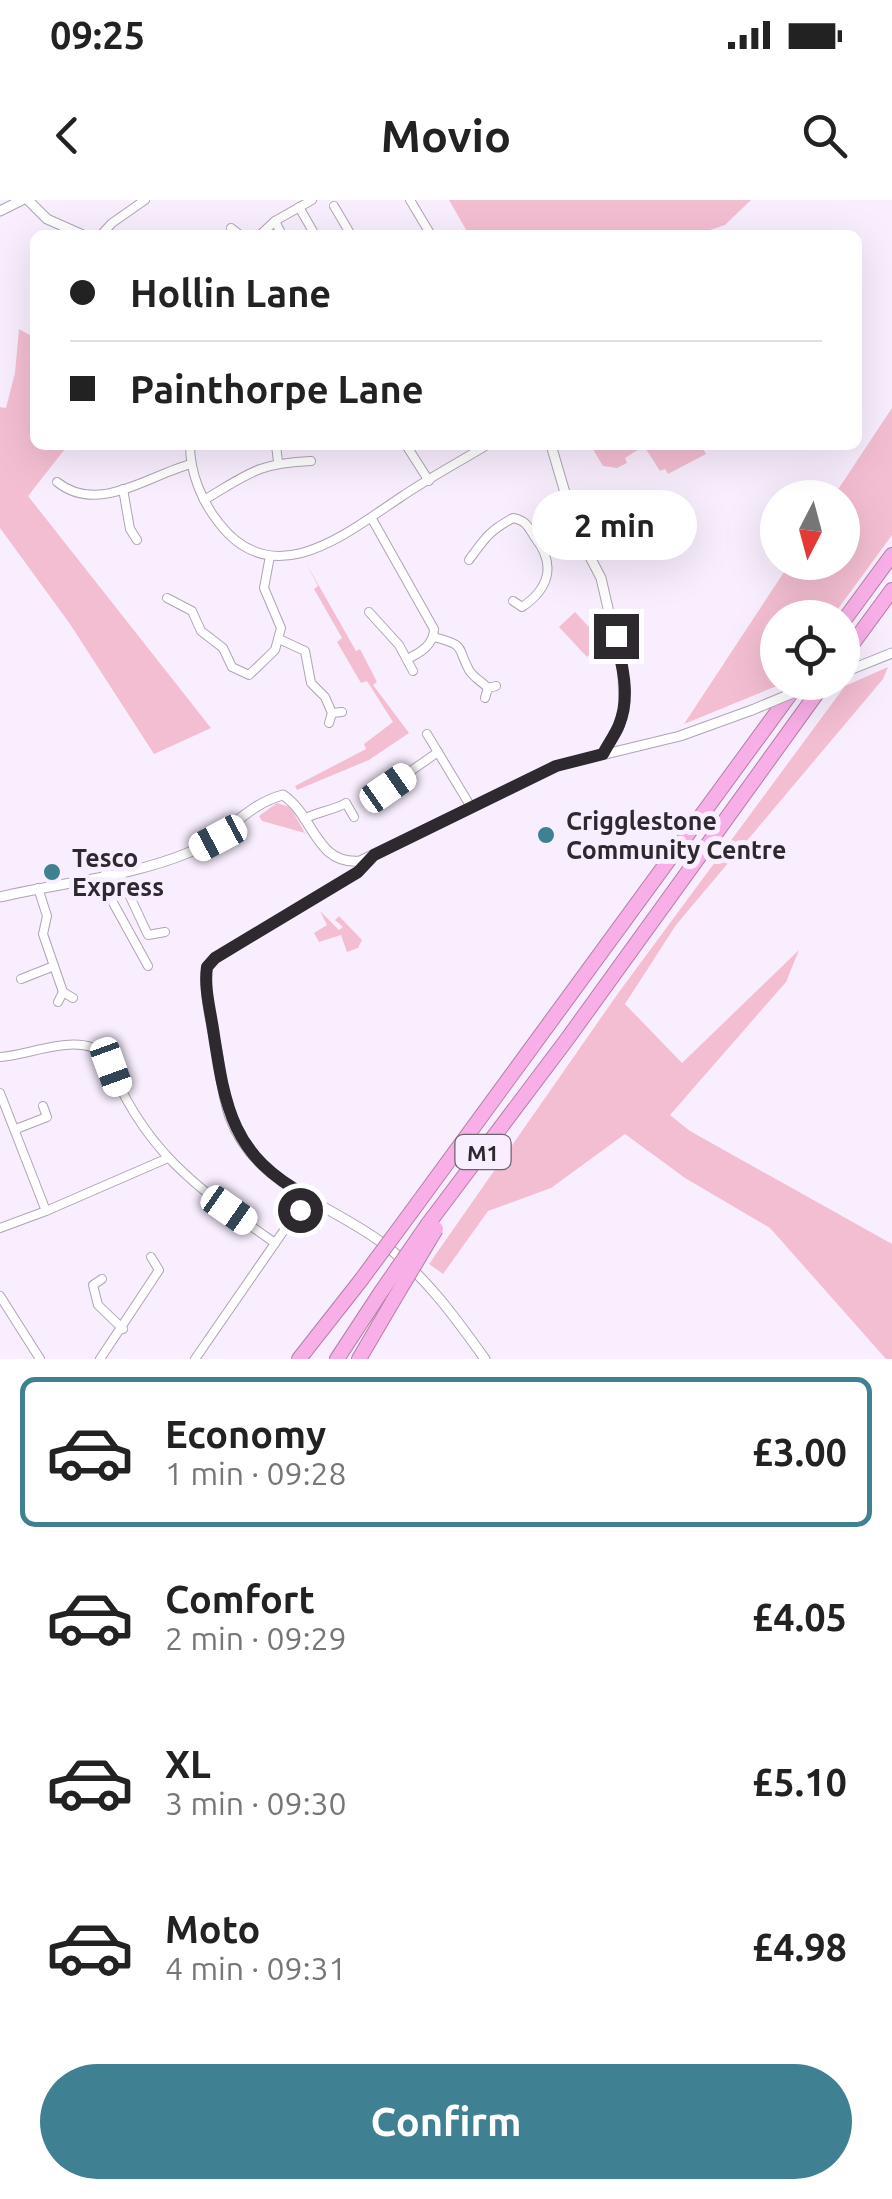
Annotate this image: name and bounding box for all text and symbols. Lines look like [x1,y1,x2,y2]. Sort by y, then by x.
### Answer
text: 09:25 [50,14,145,56]
icon: back [40,108,95,163]
icon: search [797,108,852,163]
text: Movio [381,110,511,161]
text: Hollin Lane [130,272,331,314]
text: Painthorpe Lane [130,368,424,410]
north arrow [760,480,860,580]
map controls [760,480,860,700]
callout: 2 min [534,491,698,561]
text: 2 min [574,507,655,543]
button: locate [760,600,860,700]
route end [594,614,639,659]
car [355,759,421,817]
place label: Crigglestone Community Centre [566,807,786,864]
car [184,811,252,865]
marker: Crigglestone Community Centre [535,824,557,846]
place label: Tesco Express [72,844,164,901]
marker: Tesco Express [41,861,63,883]
car [87,1034,135,1100]
road number: M1 [456,1135,510,1169]
car [196,1181,262,1239]
route start [278,1188,323,1233]
icon: car [45,1407,135,1497]
text: Economy [165,1413,326,1455]
text: £3.00 [752,1431,847,1473]
text: 1 min · 09:28 [165,1455,347,1491]
icon: car [45,1572,135,1662]
text: Comfort [165,1578,315,1620]
text: £4.05 [752,1596,847,1638]
text: 2 min · 09:29 [165,1620,347,1656]
icon: car [45,1737,135,1827]
text: XL [165,1743,211,1785]
text: £5.10 [752,1761,847,1803]
text: 3 min · 09:30 [165,1785,347,1821]
icon: car [45,1902,135,1992]
text: Moto [165,1908,260,1950]
text: £4.98 [752,1926,847,1968]
text: 4 min · 09:31 [165,1950,347,1986]
button: Confirm [40,2064,852,2179]

